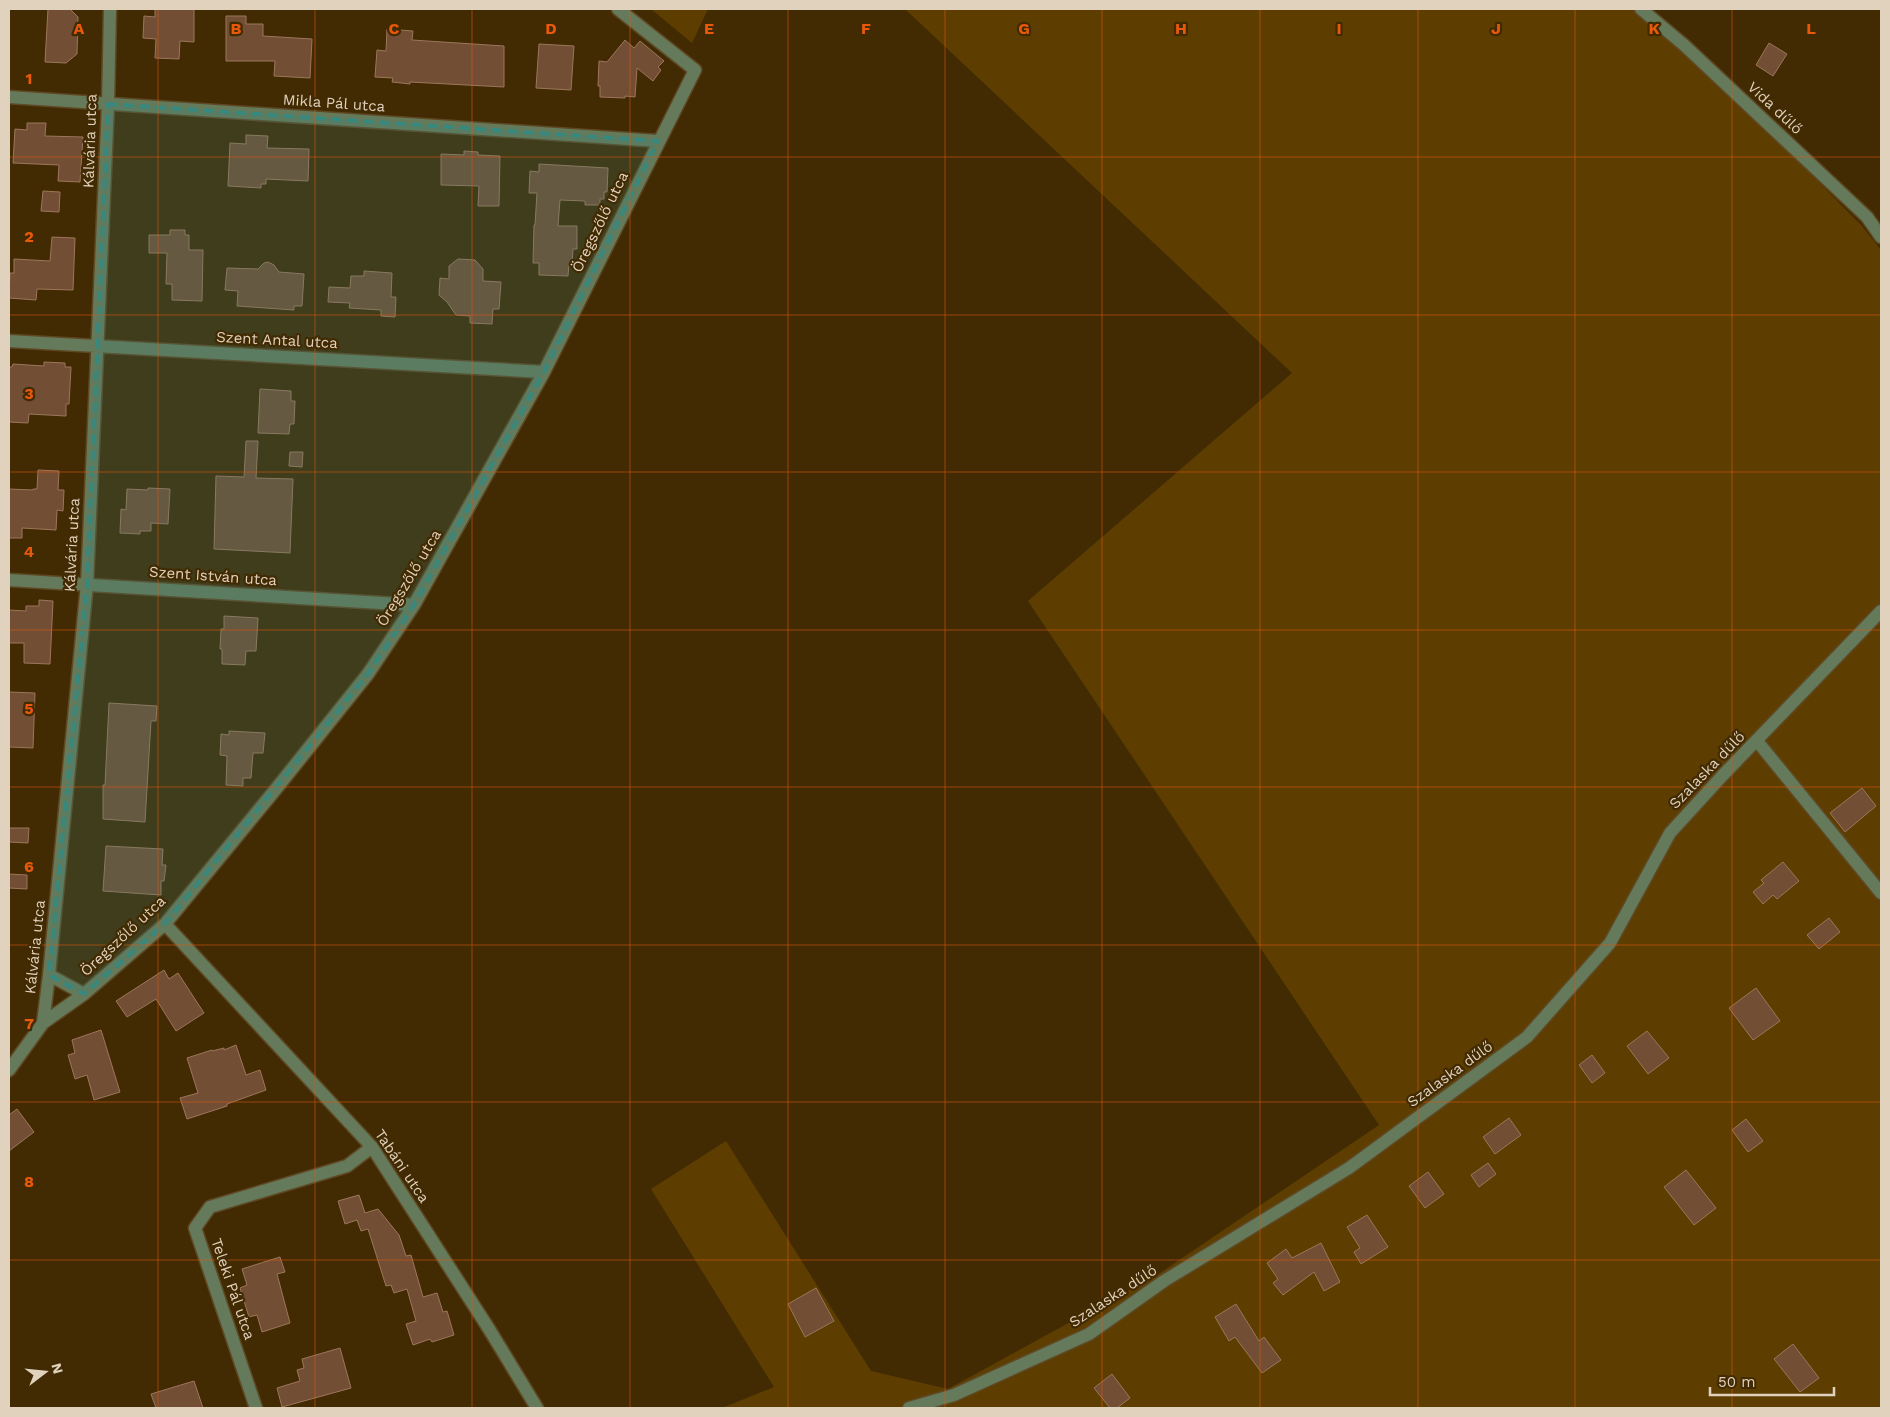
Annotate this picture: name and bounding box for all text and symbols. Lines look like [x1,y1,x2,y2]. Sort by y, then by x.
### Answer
text: A [74,19,85,38]
text: B [231,19,242,38]
text: C [389,19,400,38]
text: D [545,19,557,38]
text: E [704,19,714,38]
text: F [861,19,871,38]
text: G [1018,19,1030,38]
text: H [1175,19,1187,38]
text: I [1336,19,1342,38]
text: J [1491,19,1501,38]
text: K [1648,19,1660,38]
text: L [1806,19,1816,38]
text: 1 [26,69,32,88]
street label: Vida dűlő [1744,78,1806,138]
street label: Mikla Pál utca [282,90,386,116]
street label: Kálvária utca [79,93,101,188]
street label: Öregszőlő utca [568,168,632,275]
text: 2 [24,227,34,246]
street label: Szent Antal utca [216,328,339,352]
text: 3 [24,384,34,403]
street label: Kálvária utca [61,497,83,593]
street label: Öregszőlő utca [373,526,445,630]
text: 4 [24,542,34,561]
street label: Szent István utca [148,563,278,589]
text: 5 [24,699,34,718]
street label: Szalaska dűlő [1665,727,1749,813]
text: 6 [24,857,34,876]
street label: Öregszőlő utca [77,892,170,980]
street label: Kálvária utca [21,899,49,995]
text: 7 [24,1014,34,1033]
street label: Szalaska dűlő [1404,1037,1496,1111]
street label: Tabáni utca [371,1126,433,1207]
text: 8 [24,1172,34,1191]
street label: Teleki Pál utca [207,1236,259,1343]
street label: Szalaska dűlő [1066,1261,1160,1331]
north arrow [20,1347,70,1397]
text: N [48,1361,67,1376]
scale bar [1710,1364,1834,1396]
text: 50 m [1718,1373,1755,1391]

